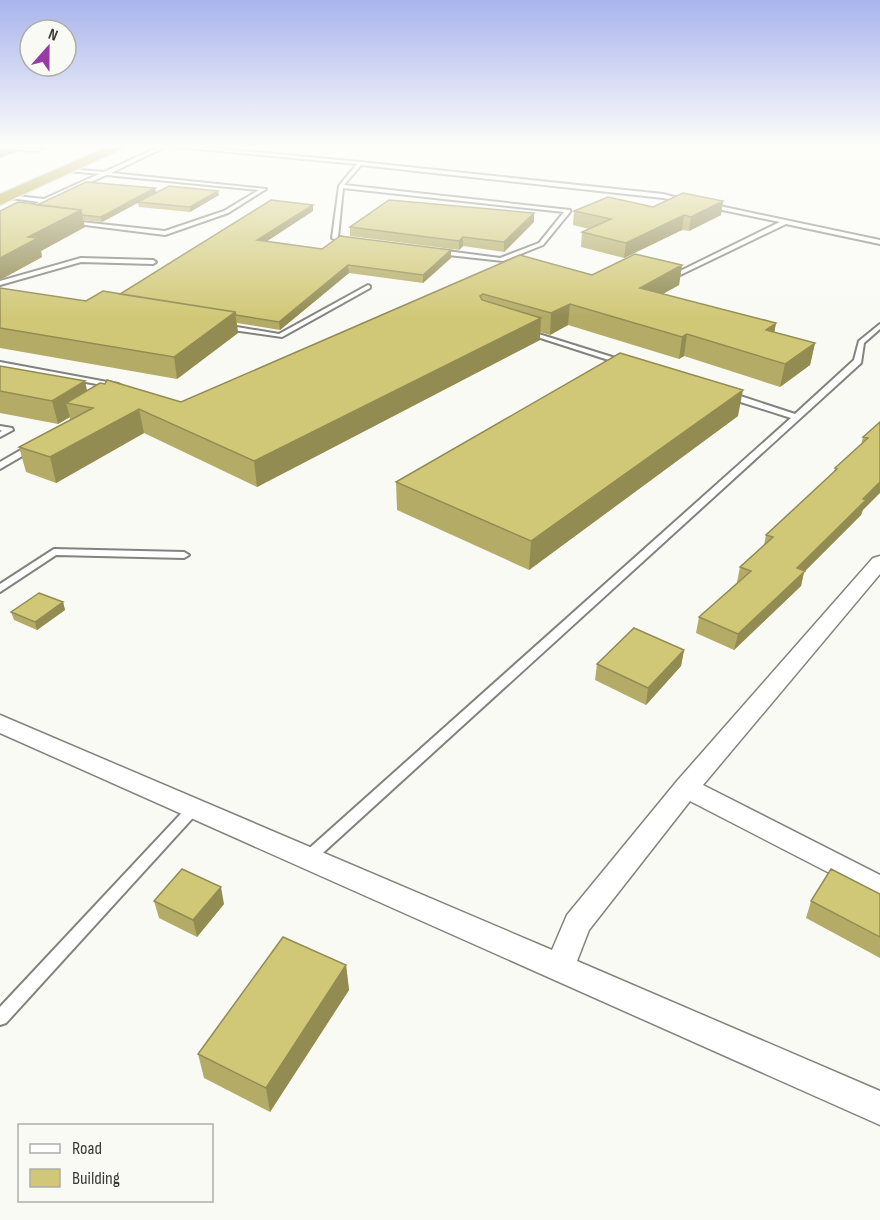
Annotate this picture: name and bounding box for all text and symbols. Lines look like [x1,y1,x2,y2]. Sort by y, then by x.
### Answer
north arrow [18,18,78,78]
text: N [45,25,60,46]
legend [18,1124,213,1202]
text: Road [72,1138,102,1159]
text: Building [72,1168,120,1189]

